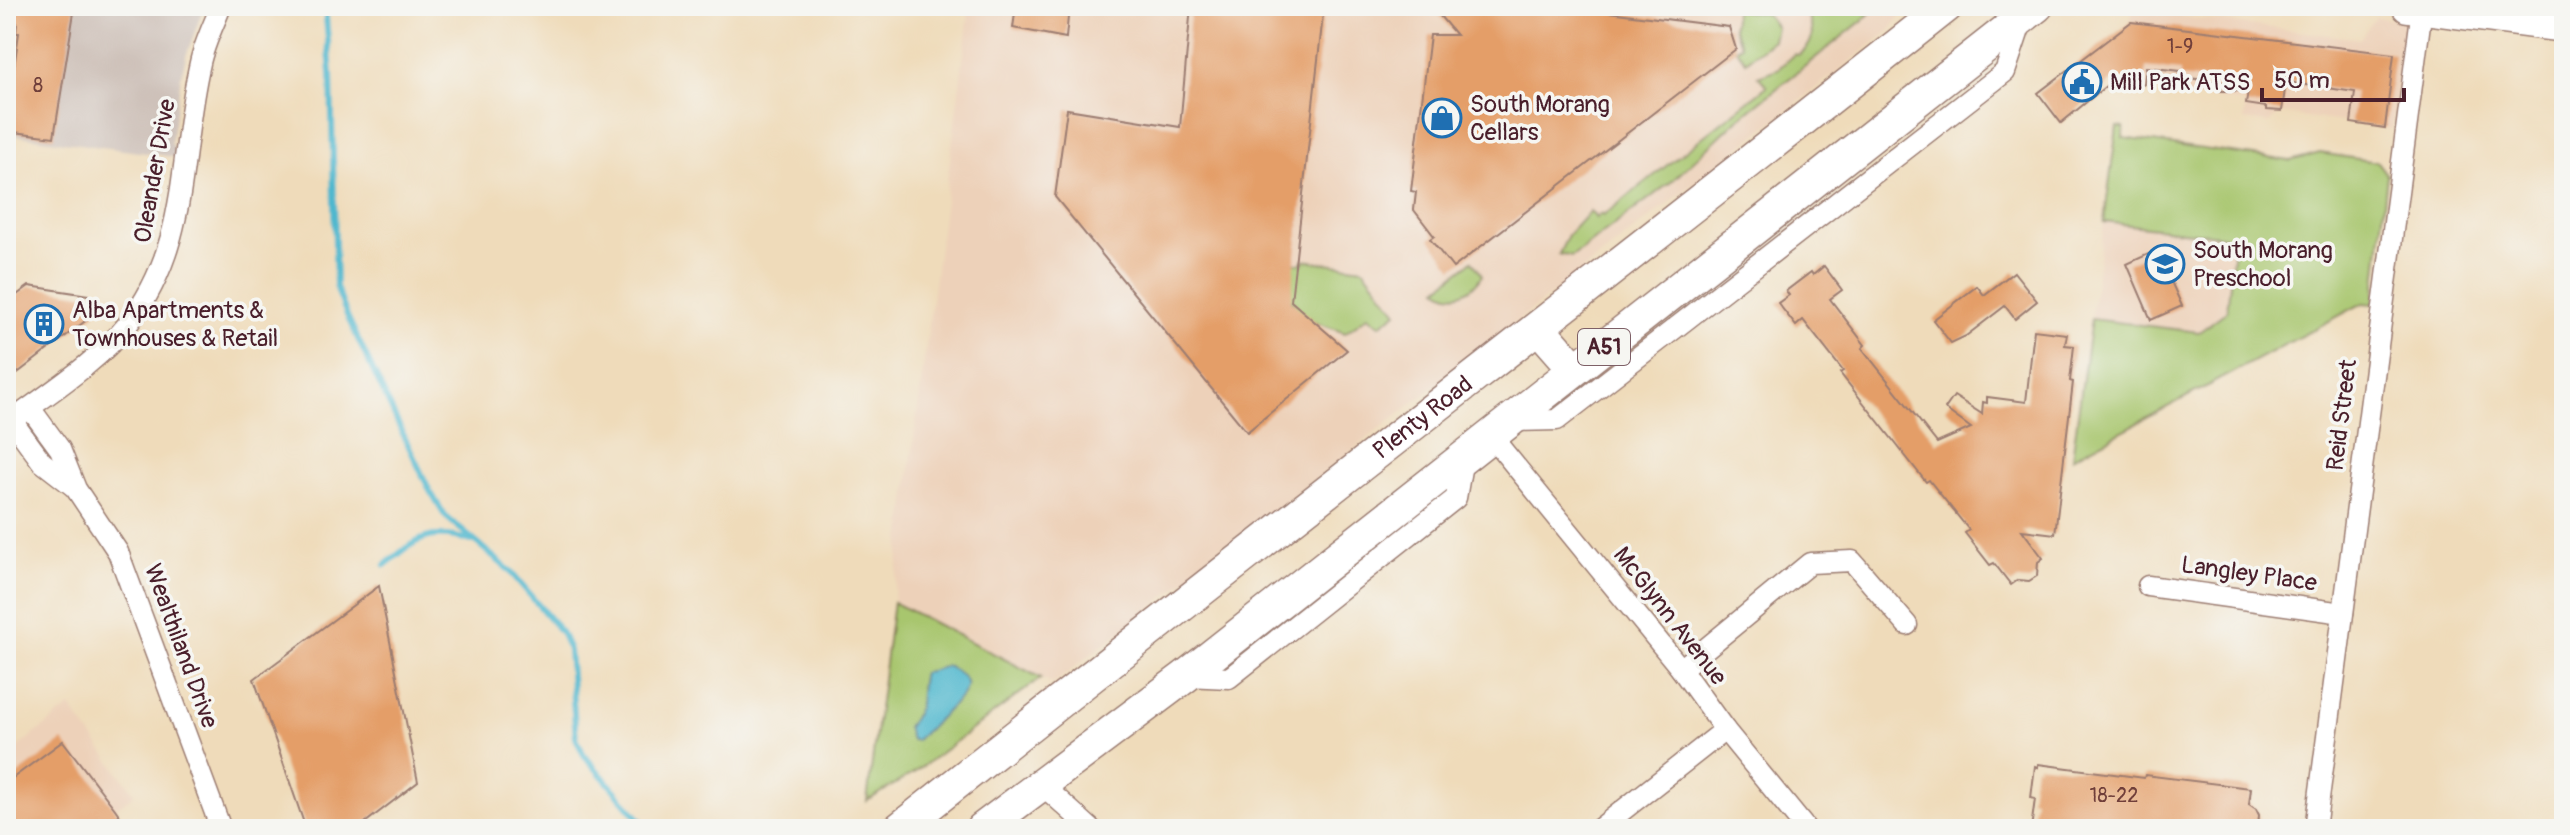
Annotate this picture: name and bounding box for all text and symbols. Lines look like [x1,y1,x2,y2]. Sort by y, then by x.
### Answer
house number: 1-9 [2167,34,2193,59]
scale bar [2262,52,2404,102]
public building icon: Mill Park ATSS [2061,61,2103,103]
text: 50 m [2274,66,2330,95]
place label: Mill Park ATSS [2110,68,2250,97]
house number: 8 [33,73,43,98]
place label: South Morang Cellars [1470,90,1610,147]
street label: Oleander Drive [128,97,182,245]
shop icon: South Morang Cellars [1421,97,1463,139]
place label: South Morang Preschool [2193,236,2333,293]
school or university icon: South Morang Preschool [2144,243,2186,285]
place label: Alba Apartments & Townhouses & Retail [72,296,278,353]
building icon: Alba Apartments & Townhouses & Retail [23,303,65,345]
road number: A51 [1578,329,1630,365]
street label: Reid Street [2321,357,2363,472]
street label: Plenty Road [1367,369,1478,465]
street label: McGlynn Avenue [1607,541,1733,691]
street label: Langley Place [2179,550,2319,598]
street label: Wealthiland Drive [138,560,224,732]
house number: 18-22 [2090,783,2138,808]

